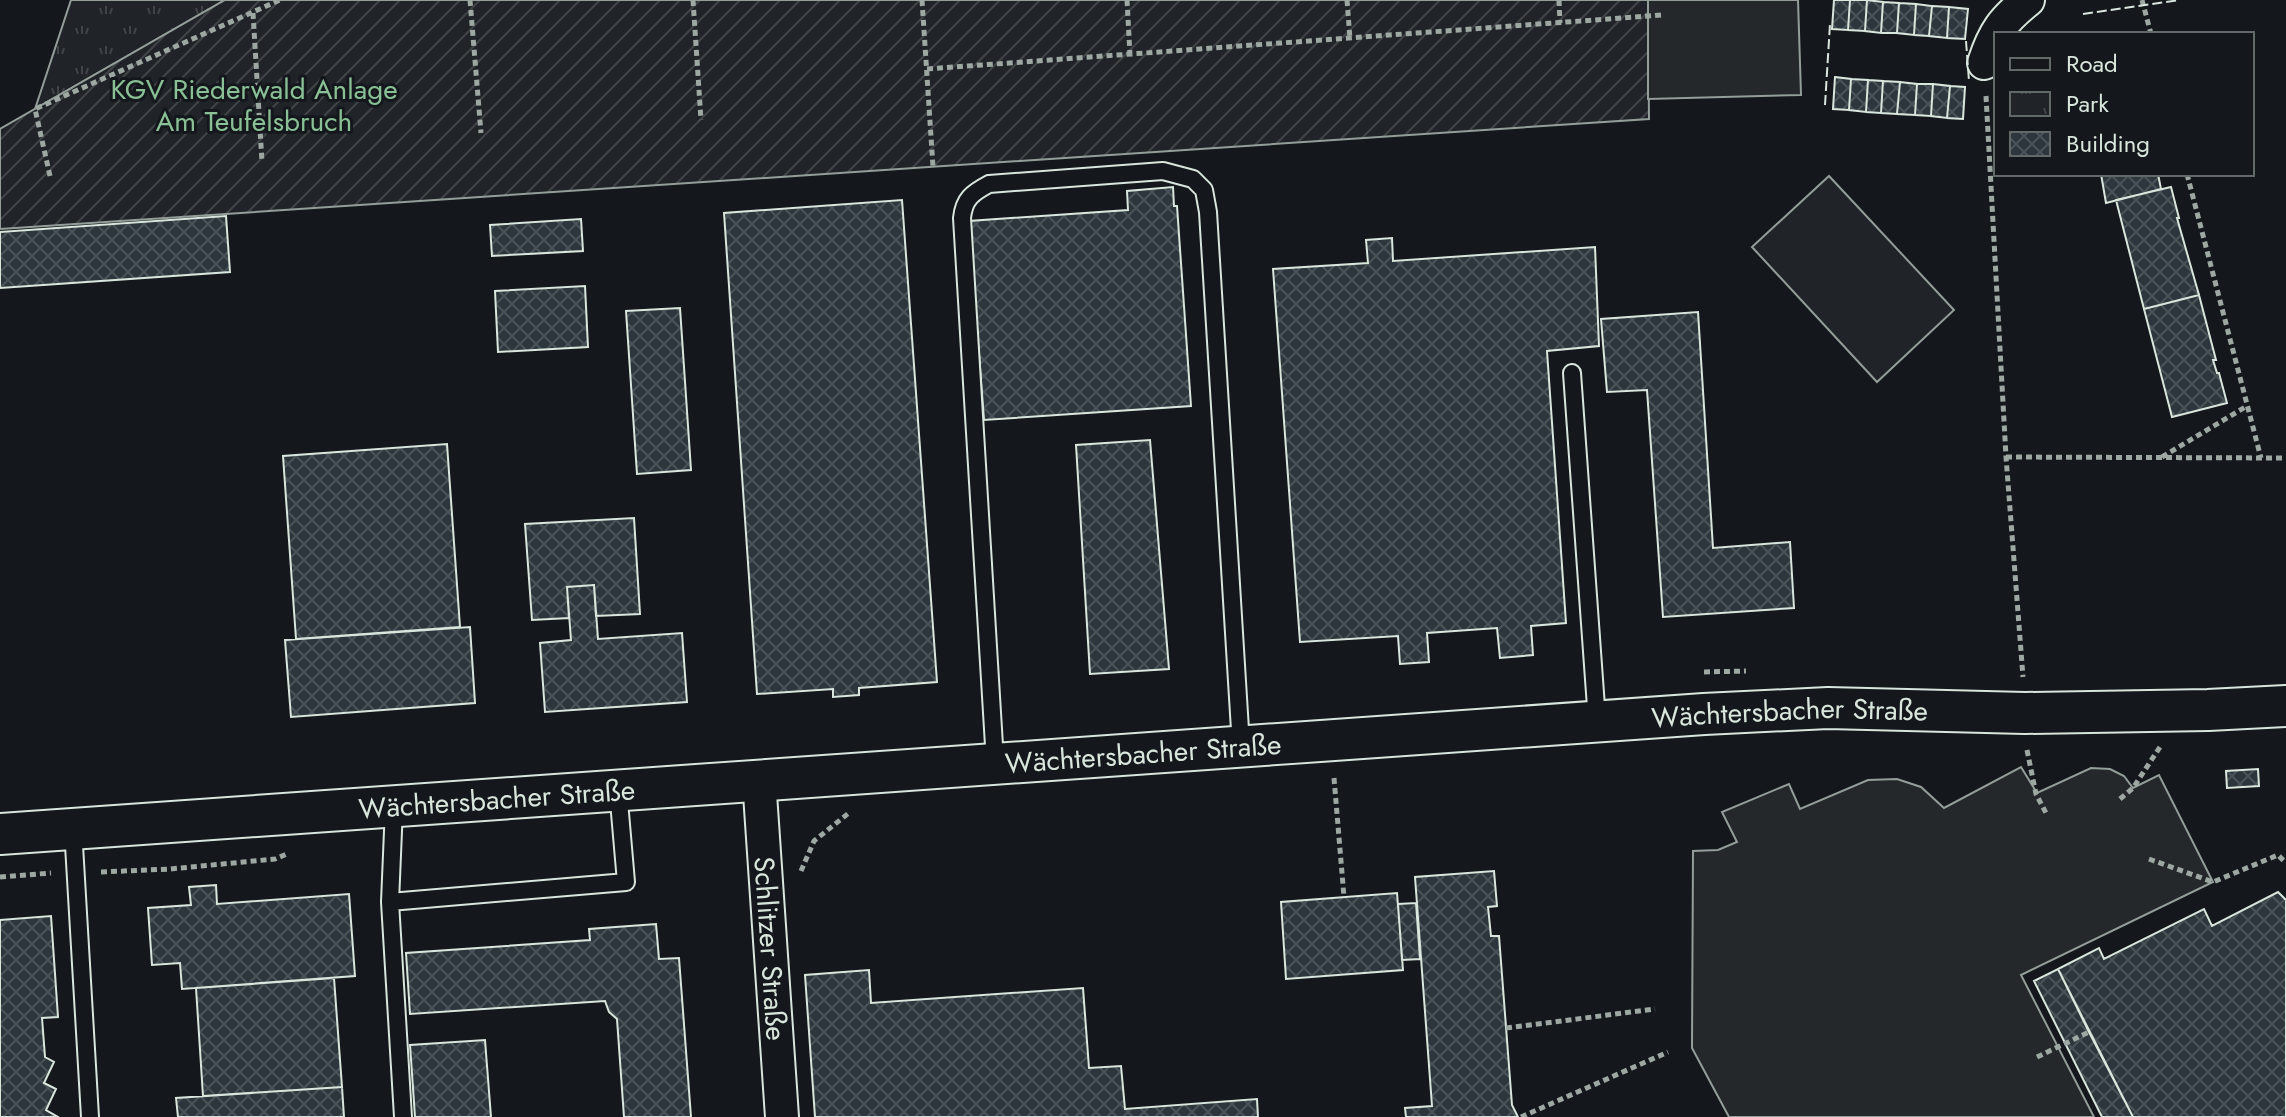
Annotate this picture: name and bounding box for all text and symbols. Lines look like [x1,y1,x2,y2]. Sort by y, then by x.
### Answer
legend [1994,32,2254,176]
text: Road [2066,46,2118,81]
park label: KGV Riederwald Anlage Am Teufelsbruch [110,69,398,142]
text: Park [2066,86,2109,121]
text: Building [2066,126,2150,161]
street label: Wächtersbacher Straße [1650,687,1929,738]
street label: Wächtersbacher Straße [1004,723,1283,784]
street label: Wächtersbacher Straße [357,769,636,829]
street label: Schlitzer Straße [744,855,797,1042]

